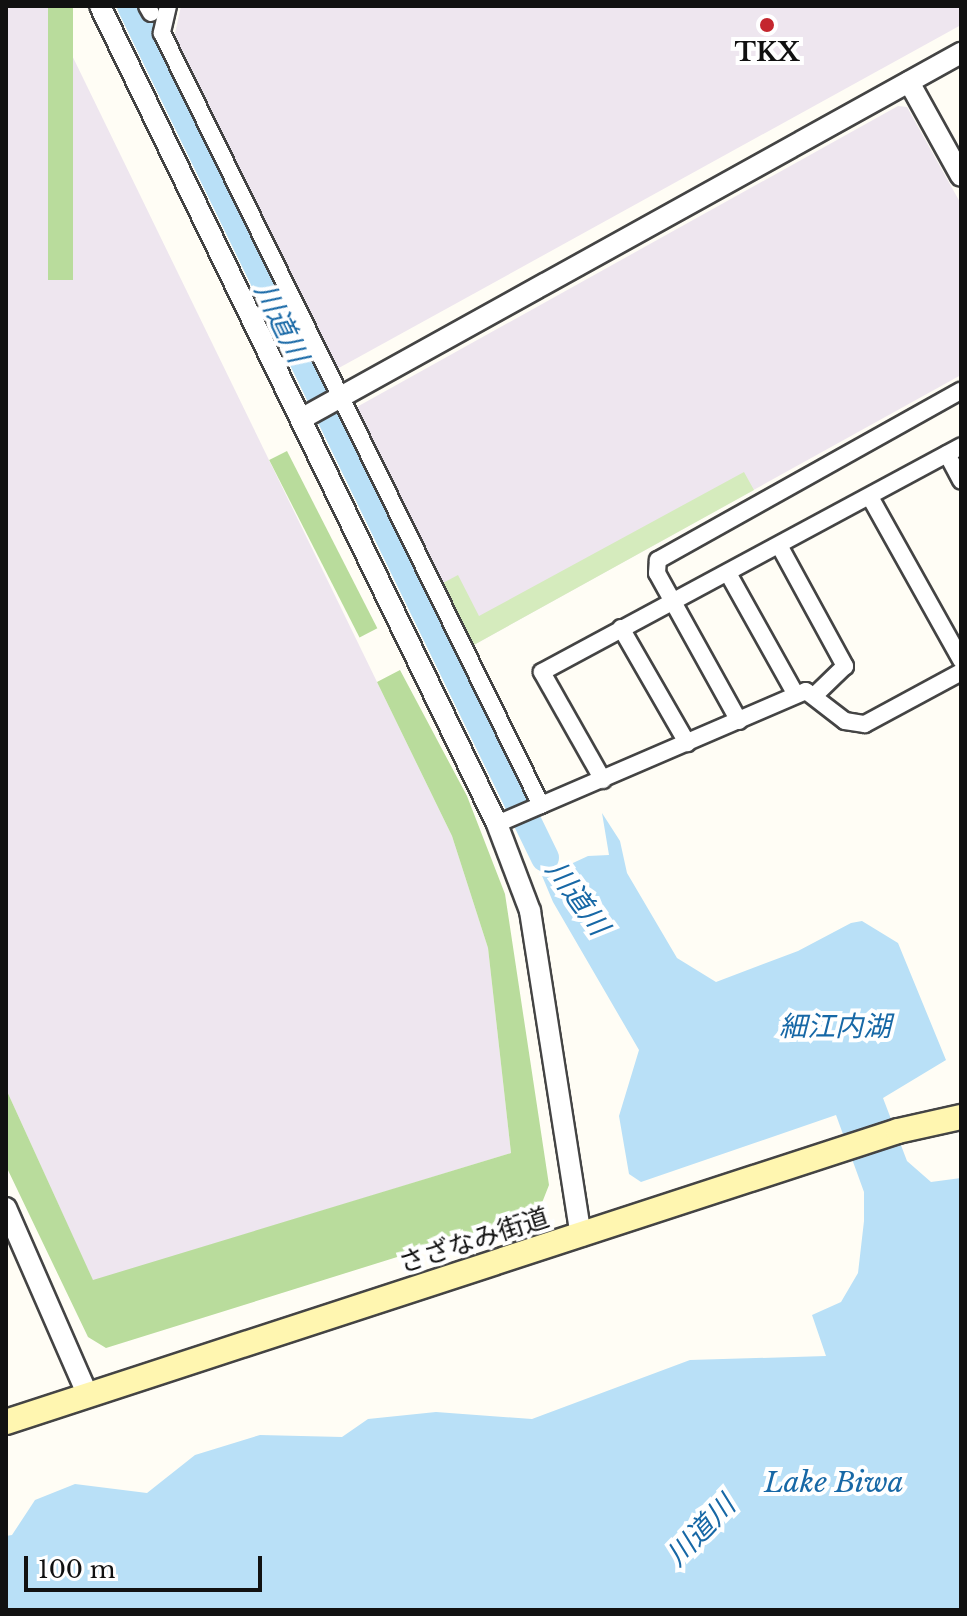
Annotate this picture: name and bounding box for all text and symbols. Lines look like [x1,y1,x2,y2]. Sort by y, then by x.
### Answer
marker: TKX [758,16,776,34]
place label: TKX [735,37,799,69]
water label: 川道川 [247,278,315,368]
water label: 川道川 [539,854,615,942]
water label: 細江内湖 [779,1010,891,1044]
street label: さざなみ街道 [395,1202,553,1280]
water label: Lake Biwa [764,1466,904,1500]
water label: 川道川 [660,1489,742,1573]
scale bar [28,1540,266,1590]
text: 100 m [38,1555,116,1584]

